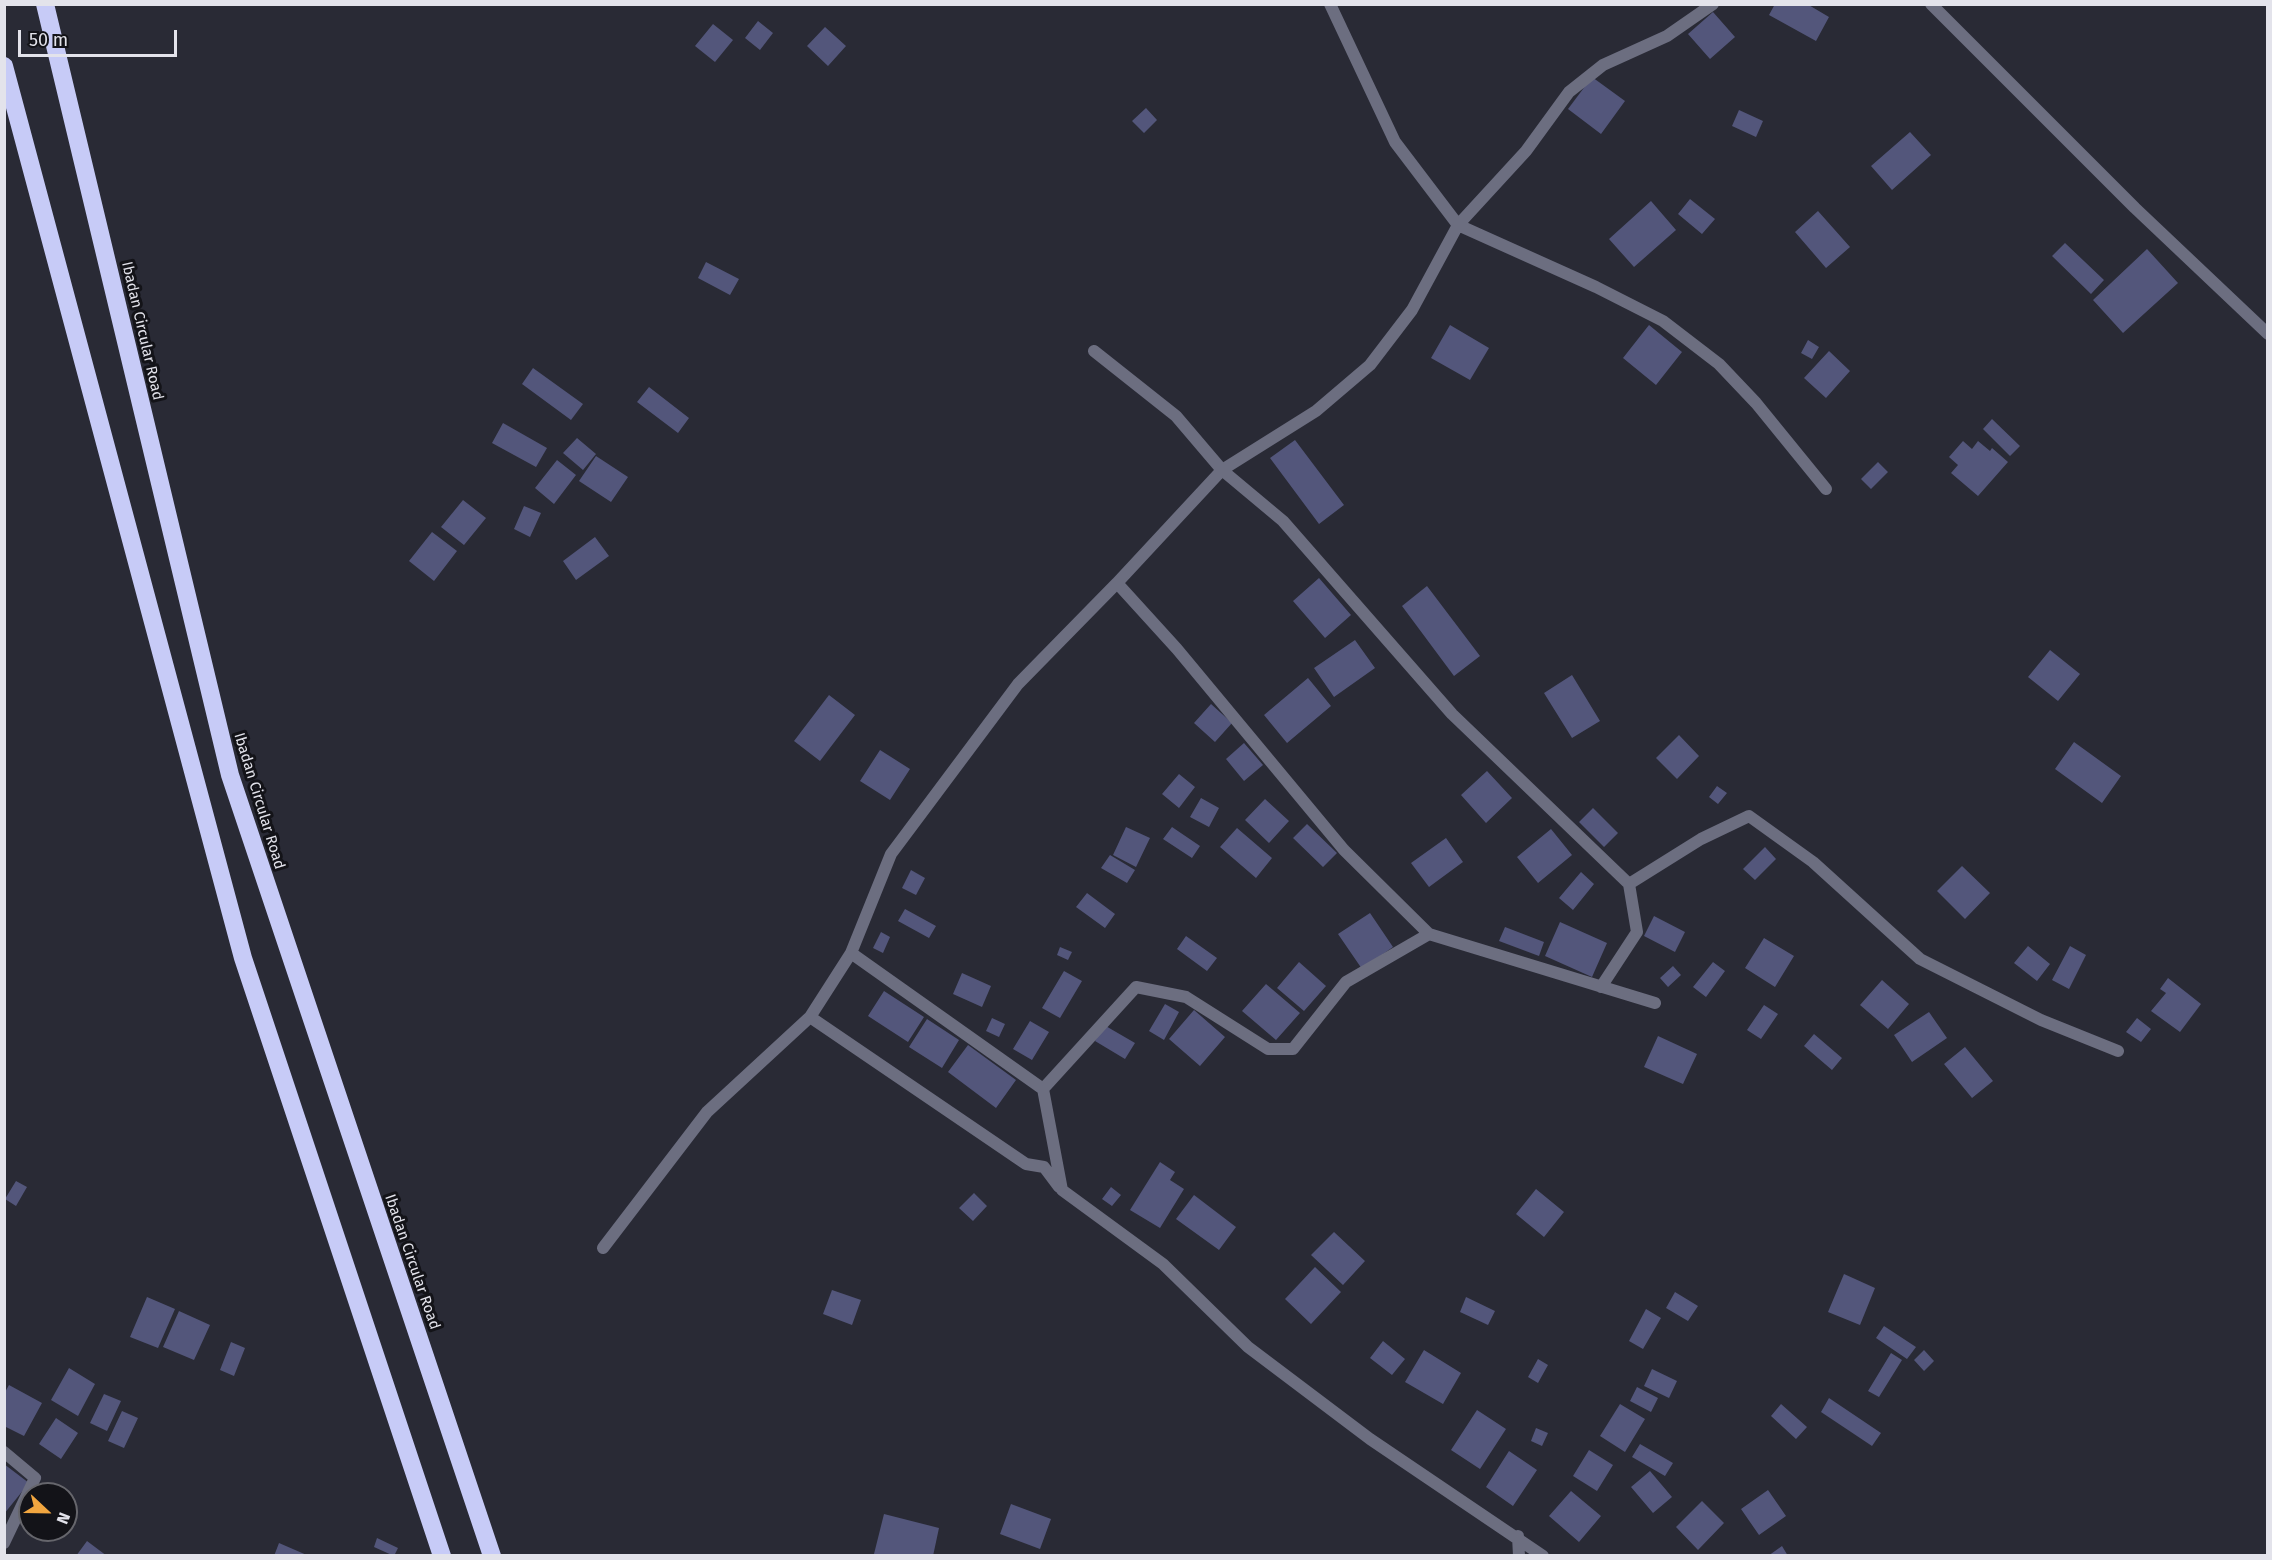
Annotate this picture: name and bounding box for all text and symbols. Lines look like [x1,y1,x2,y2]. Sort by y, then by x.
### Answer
scale bar [21,18,180,56]
text: 50 m [29,29,68,51]
street label: Ibadan Circular Road [117,260,167,402]
street label: Ibadan Circular Road [230,731,288,871]
street label: Ibadan Circular Road [380,1192,444,1332]
north arrow [18,1482,78,1542]
text: N [53,1510,74,1527]

